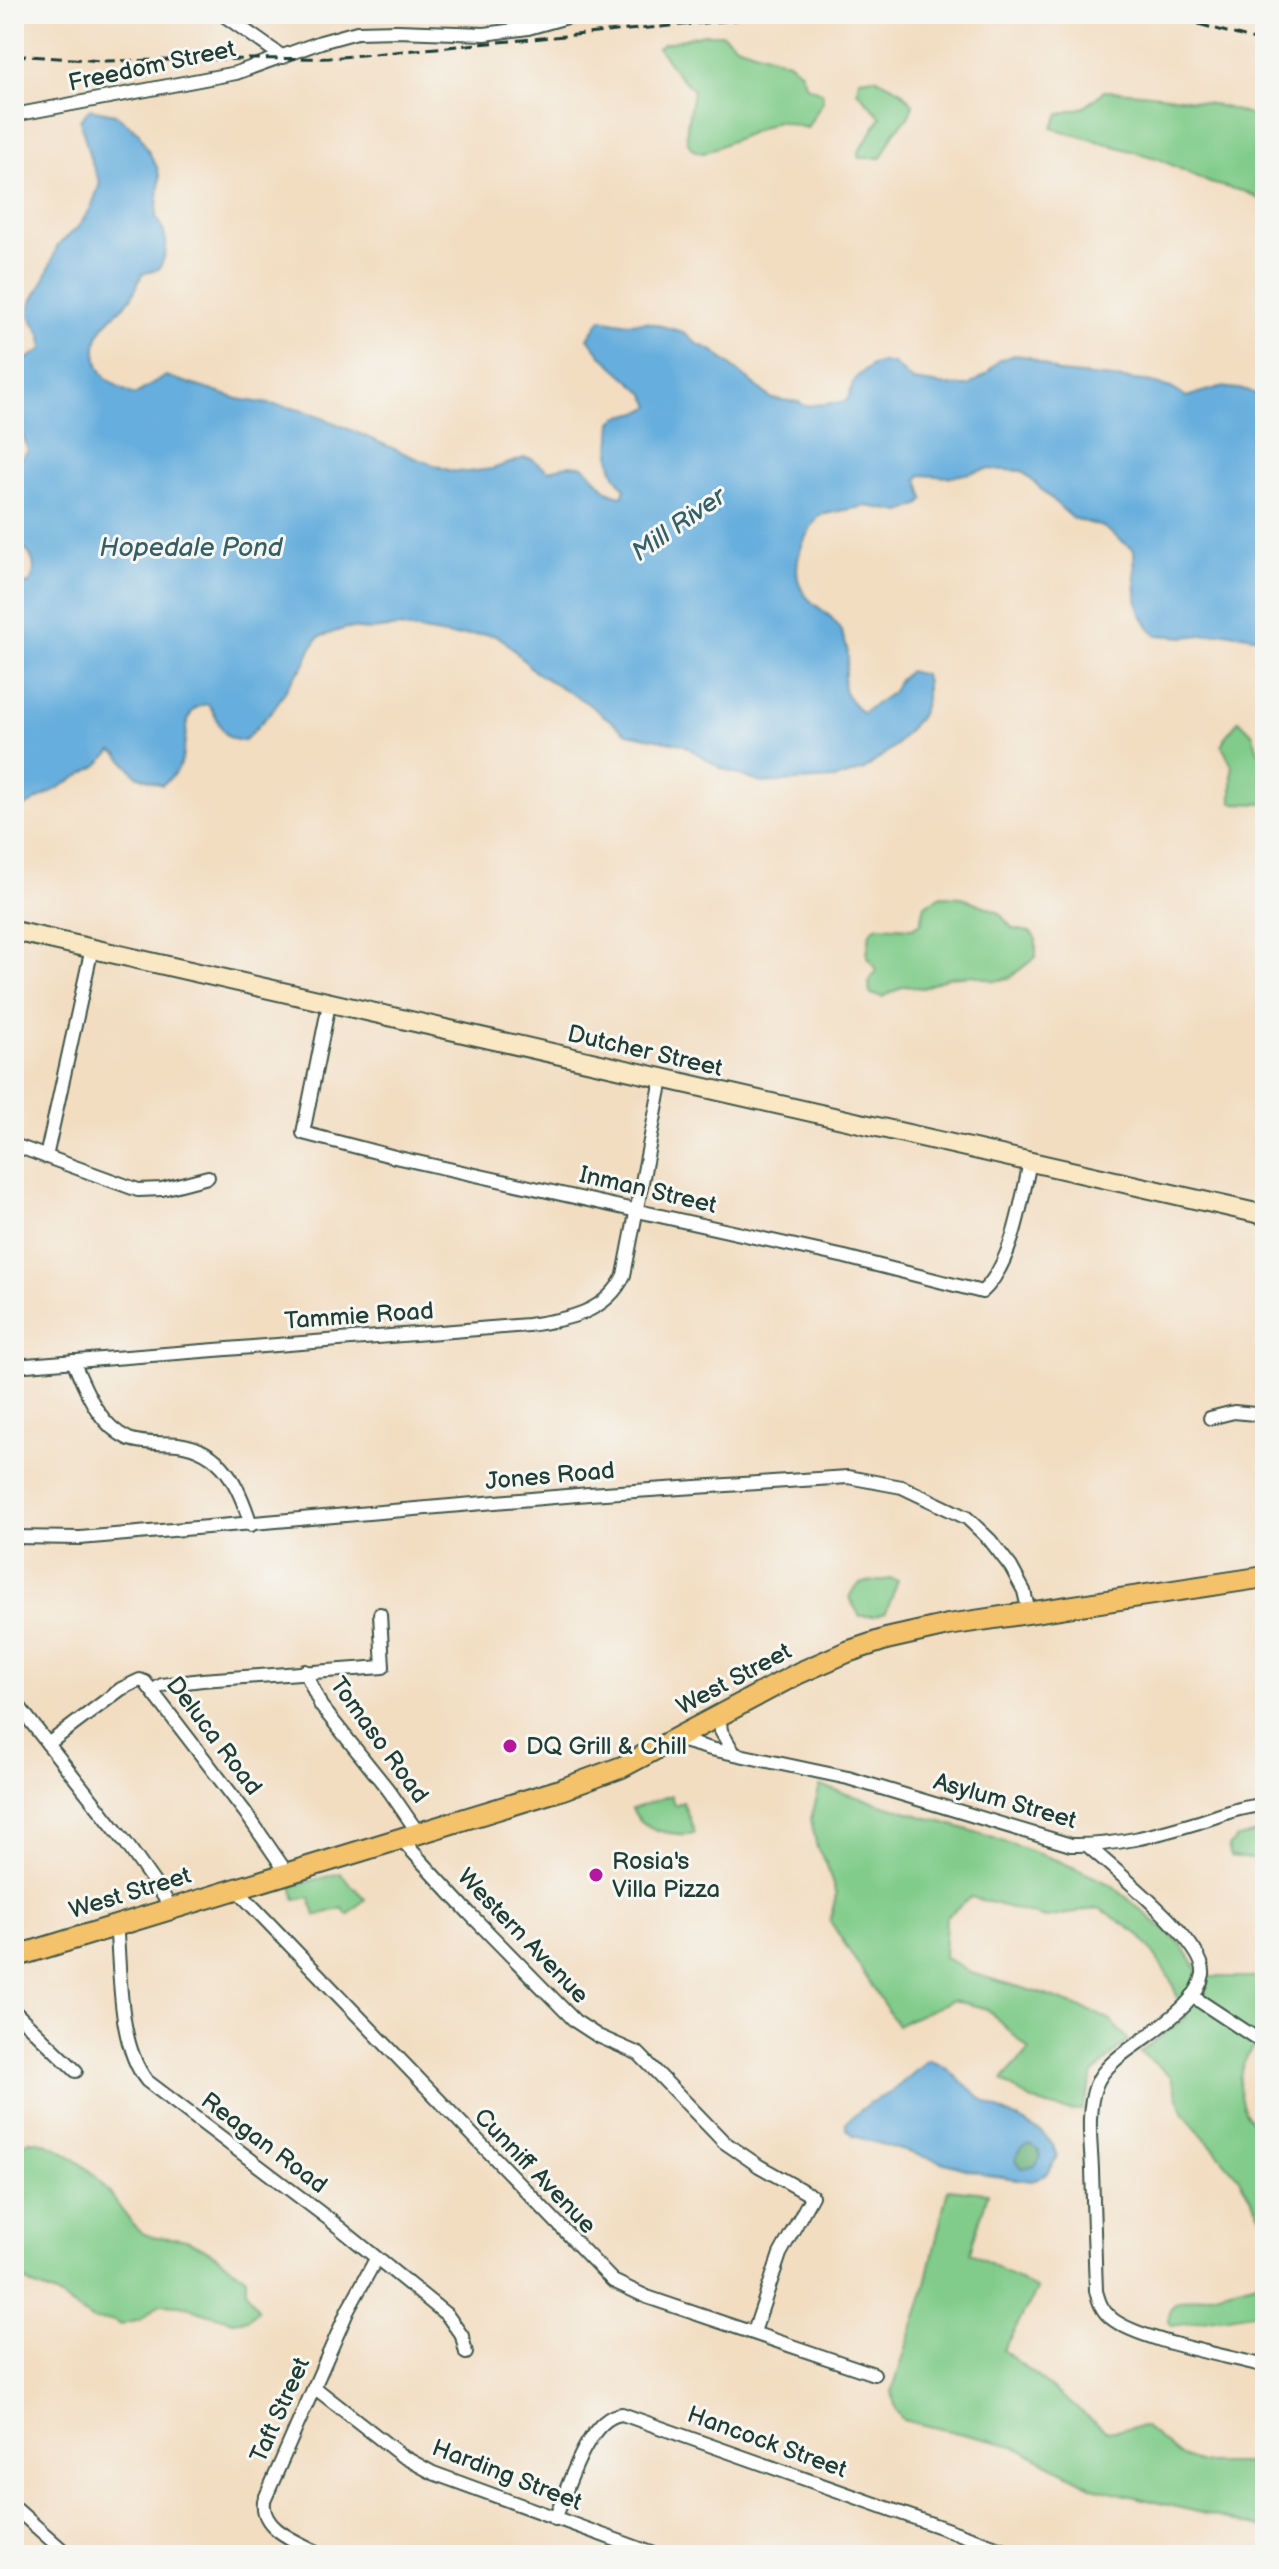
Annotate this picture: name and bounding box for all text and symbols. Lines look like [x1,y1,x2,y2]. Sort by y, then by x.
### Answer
street label: Freedom Street [66,34,239,98]
water label: Mill River [626,481,733,568]
water label: Hopedale Pond [99,533,284,564]
street label: Dutcher Street [565,1019,726,1083]
street label: Inman Street [577,1160,720,1220]
street label: Tammie Road [283,1296,435,1336]
street label: Jones Road [484,1456,616,1496]
street label: West Street [672,1636,797,1721]
street label: Deluca Road [160,1671,268,1801]
street label: Tomaso Road [323,1671,435,1809]
place label: DQ Grill & Chill [526,1732,687,1761]
marker: DQ Grill & Chill [501,1737,519,1755]
street label: Asylum Street [930,1767,1080,1835]
place label: Rosia's Villa Pizza [612,1847,720,1904]
street label: West Street [66,1861,195,1925]
street label: Western Avenue [451,1862,595,2010]
marker: Rosia's Villa Pizza [587,1866,605,1884]
street label: Reagan Road [195,2086,333,2200]
street label: Cunniff Avenue [468,2102,602,2240]
street label: Taft Street [244,2352,316,2467]
street label: Hancock Street [683,2400,851,2484]
street label: Harding Street [428,2433,587,2517]

